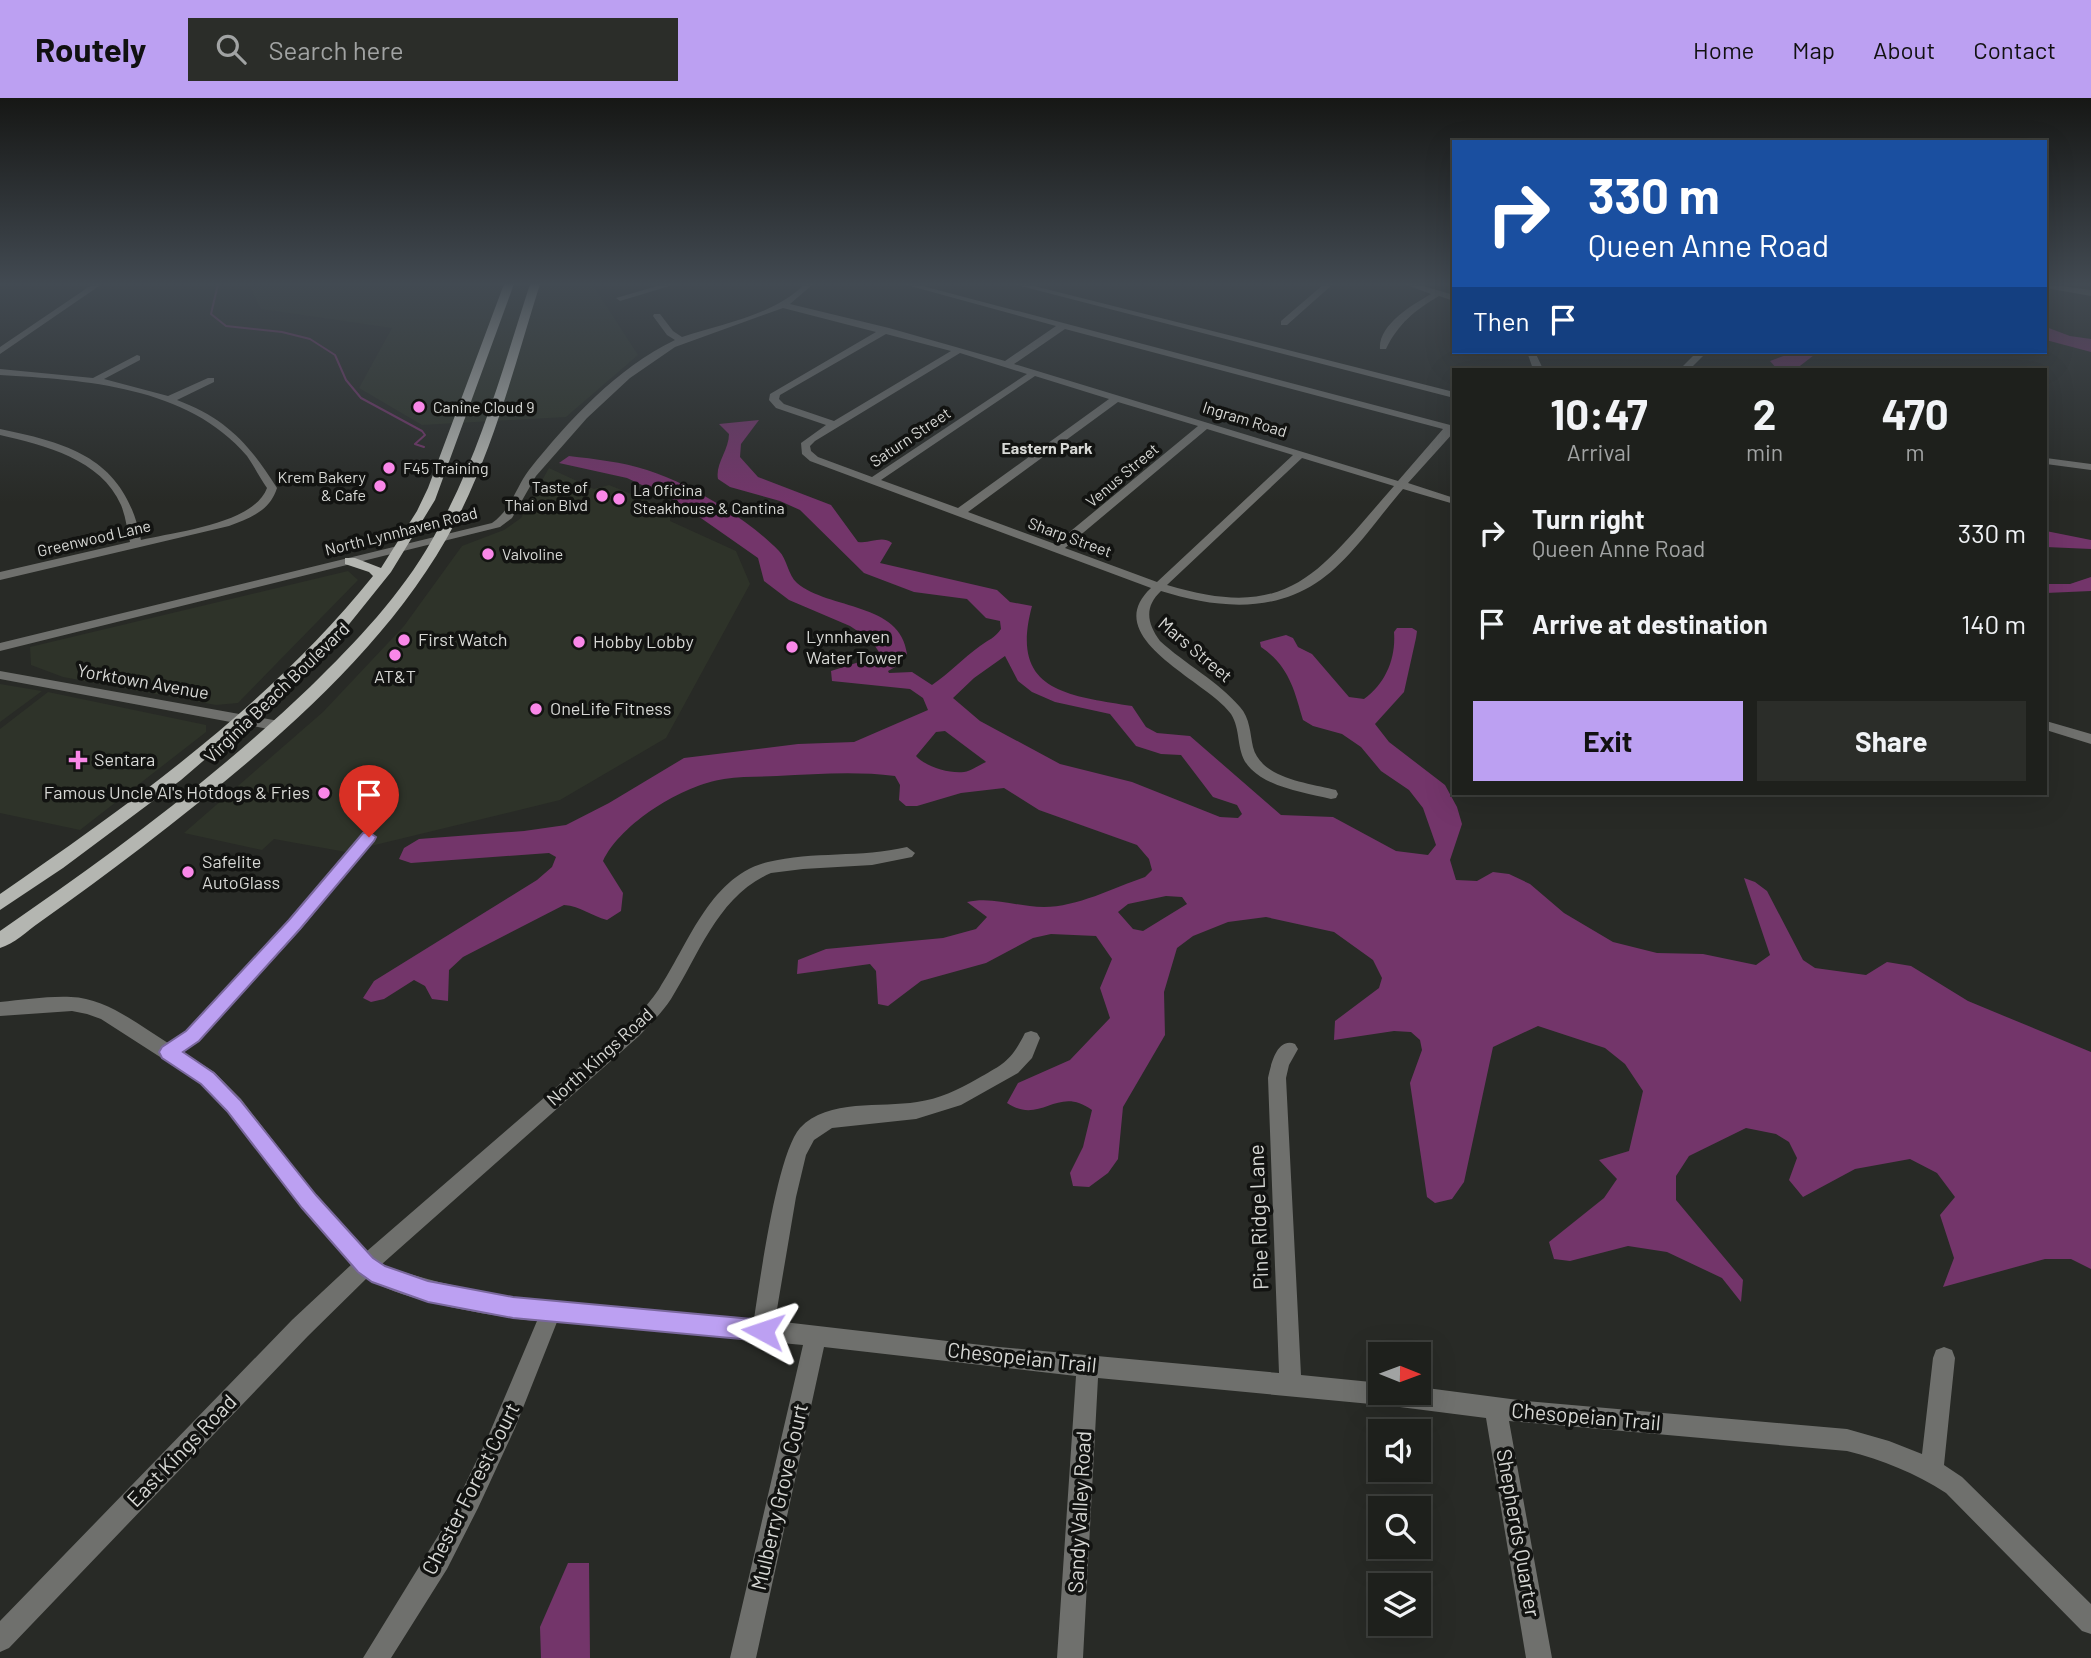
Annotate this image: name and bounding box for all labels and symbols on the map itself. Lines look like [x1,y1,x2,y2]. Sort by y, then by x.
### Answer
place label: Canine Cloud 9 [433,397,535,416]
street label: Ingram Road [1201,397,1290,440]
marker: Canine Cloud 9 [411,399,427,415]
street label: Saturn Street [866,403,954,471]
district label: Eastern Park [1001,438,1093,457]
street label: Venus Street [1082,439,1162,510]
place label: F45 Training [403,458,489,477]
marker: F45 Training [381,460,397,476]
place label: Krem Bakery & Cafe [278,467,367,504]
place label: Taste of Thai on Blvd [504,477,588,514]
marker: Krem Bakery & Cafe [372,478,388,494]
place label: La Oficina Steakhouse & Cantina [633,480,785,517]
marker: Taste of Thai on Blvd [594,488,610,504]
marker: La Oficina Steakhouse & Cantina [611,491,627,507]
street label: North Lynnhaven Road [323,502,479,559]
street label: Sharp Street [1026,513,1115,560]
street label: Greenwood Lane [35,515,153,560]
place label: Valvoline [502,544,563,563]
marker: Valvoline [480,546,496,562]
street label: Mars Street [1154,612,1237,687]
street label: Virginia Beach Boulevard [199,617,354,767]
place label: Lynnhaven Water Tower [806,625,904,668]
place label: First Watch [418,628,508,650]
place label: Hobby Lobby [593,630,694,652]
marker: First Watch [396,632,412,648]
marker: Hobby Lobby [571,634,587,650]
marker: Lynnhaven Water Tower [784,639,800,655]
marker: AT&T [387,647,403,663]
street label: Yorktown Avenue [75,659,211,703]
place label: AT&T [374,665,416,687]
place label: OneLife Fitness [550,697,671,719]
marker: OneLife Fitness [528,701,544,717]
place label: Sentara [94,748,155,770]
marker: Sentara [68,750,88,770]
pin [339,765,399,837]
place label: Famous Uncle Al's Hotdogs & Fries [44,781,310,803]
marker: Famous Uncle Al's Hotdogs & Fries [316,785,332,801]
place label: Safelite AutoGlass [202,850,280,893]
marker: Safelite AutoGlass [180,864,196,880]
street label: North Kings Road [542,1003,657,1110]
street label: Pine Ridge Lane [1242,1144,1273,1290]
position arrow [726,1294,800,1368]
street label: Chesopeian Trail [946,1336,1098,1377]
north arrow [1368,1342,1432,1405]
street label: East Kings Road [121,1389,241,1511]
street label: Chesopeian Trail [1510,1397,1662,1434]
street label: Chester Forest Court [416,1398,524,1578]
street label: Mulberry Grove Court [745,1401,812,1592]
street label: Sandy Valley Road [1062,1430,1095,1594]
street label: Shepherds Quarter [1492,1447,1547,1619]

